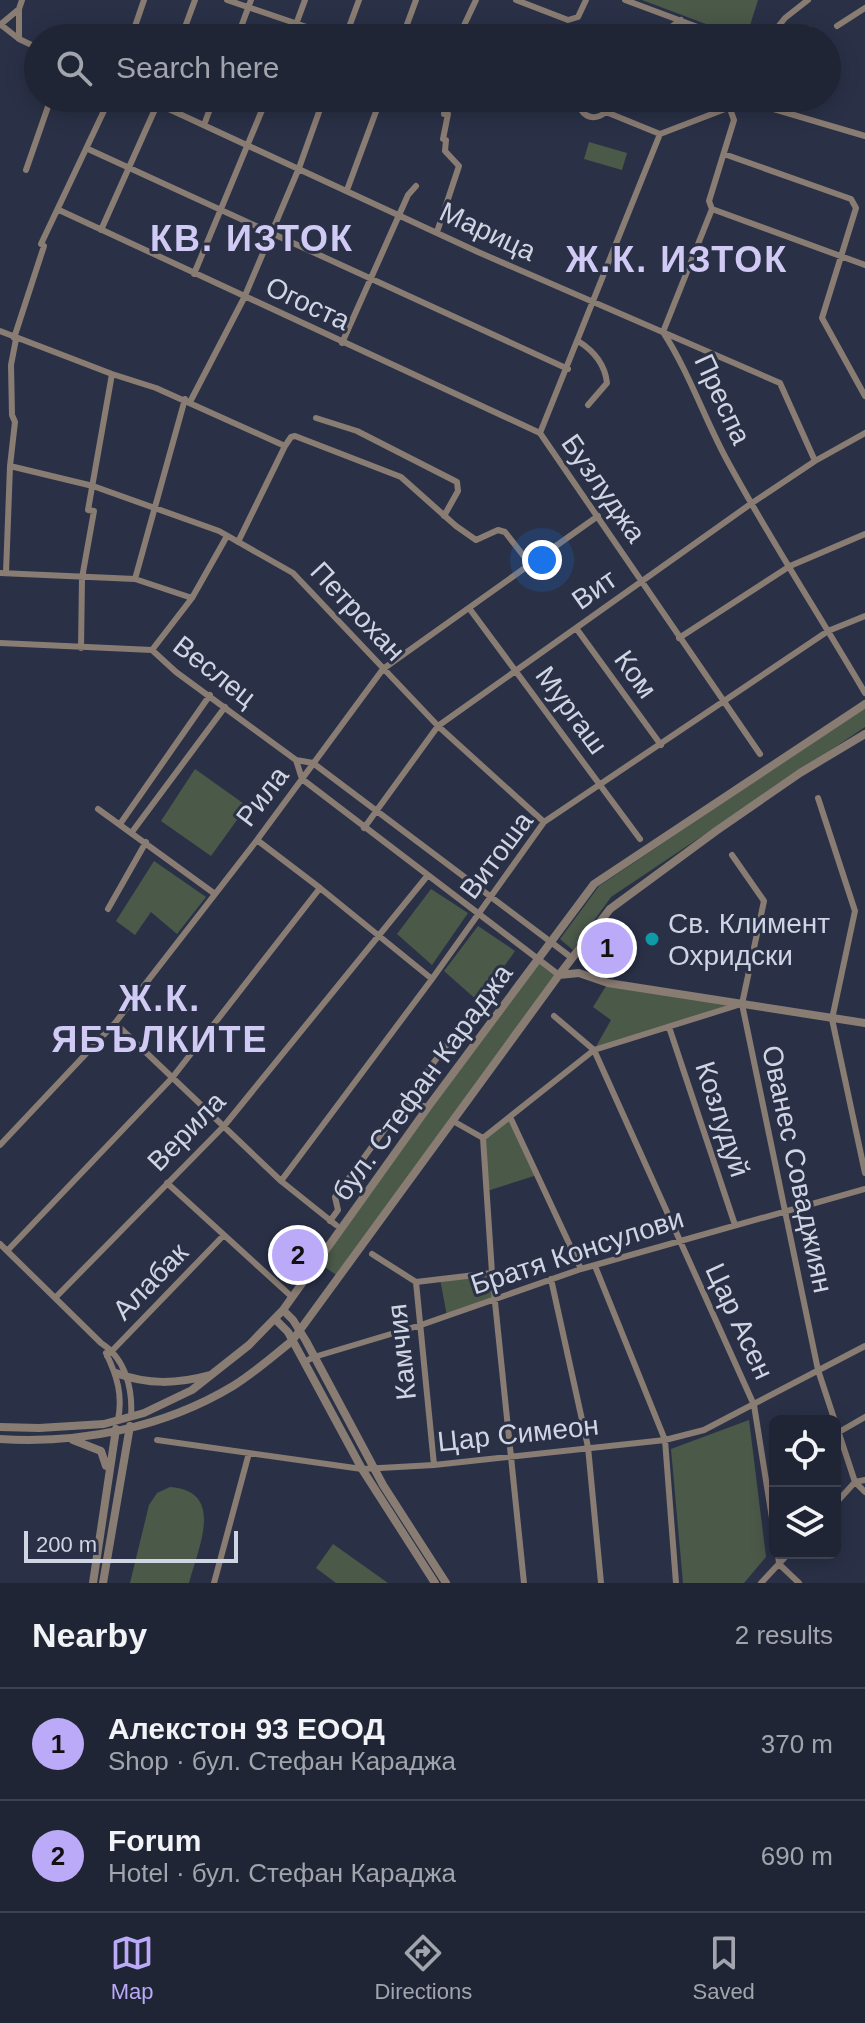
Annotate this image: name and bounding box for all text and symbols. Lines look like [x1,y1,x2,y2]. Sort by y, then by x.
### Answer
search box [24,24,841,112]
icon: search [52,46,96,90]
text: Search here [116,51,279,84]
street label: Марица [435,196,541,267]
district label: КВ. ИЗТОК [150,218,354,259]
district label: Ж.К. ИЗТОК [565,239,788,280]
street label: Огоста [261,271,355,336]
street label: Преспа [688,349,757,450]
street label: Бузлуджа [555,428,652,548]
your location [522,540,562,580]
street label: Петрохан [304,556,411,667]
street label: Вит [566,563,623,616]
street label: Веслец [167,630,262,713]
street label: Ком [608,644,663,704]
street label: Мургаш [530,661,614,760]
street label: Рила [230,760,295,832]
street label: Витоша [454,806,539,905]
place label: Св. Климент Охридски [668,908,830,971]
pin: 1 [581,918,633,978]
marker: Св. Климент Охридски [643,930,661,948]
street label: бул. Стефан Караджа [326,958,519,1206]
district label: Ж.К. ЯБЪЛКИТЕ [52,978,268,1060]
street label: Ованес Соваджиян [756,1043,839,1296]
street label: Козлудуй [689,1058,756,1181]
street label: Верила [141,1085,232,1177]
street label: Братя Консулови [467,1202,688,1301]
pin: 2 [272,1225,324,1285]
street label: Алабак [107,1236,195,1326]
street label: Цар Асен [699,1258,780,1384]
street label: Камчия [381,1302,422,1402]
street label: Цар Симеон [436,1410,600,1457]
map controls [769,1415,841,1559]
button: locate [769,1415,841,1487]
button: layers [769,1487,841,1559]
scale bar [24,1527,238,1563]
text: 200 m [36,1532,97,1557]
text: Nearby [32,1616,147,1654]
text: 2 results [735,1620,833,1650]
text: Алекстон 93 ЕООД [108,1712,385,1745]
text: 1 [51,1729,65,1759]
text: 370 m [761,1729,833,1759]
text: Shop · бул. Стефан Караджа [108,1746,456,1776]
text: Forum [108,1824,201,1857]
text: 2 [51,1841,65,1871]
text: 690 m [761,1841,833,1871]
text: Hotel · бул. Стефан Караджа [108,1858,456,1888]
tab: Map [110,1931,154,2005]
tab: Directions [374,1931,472,2005]
tab: Saved [692,1931,755,2005]

